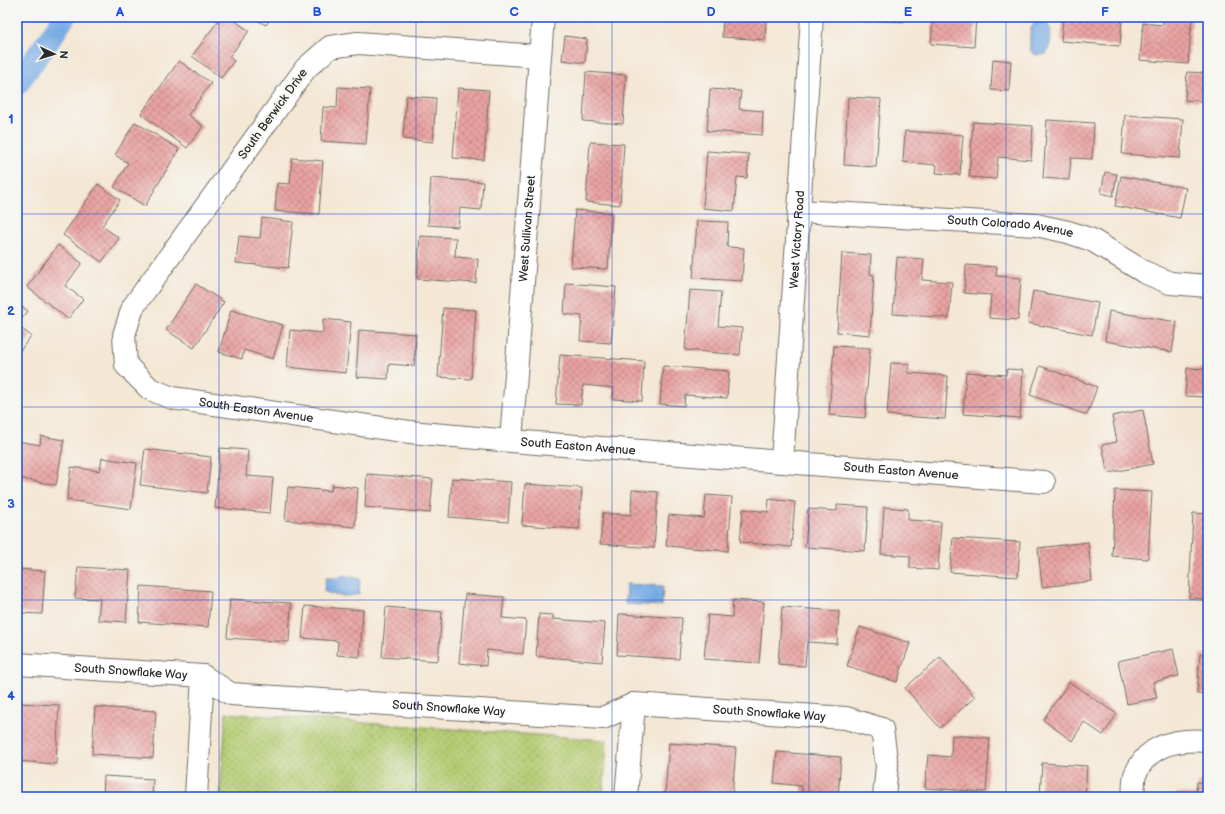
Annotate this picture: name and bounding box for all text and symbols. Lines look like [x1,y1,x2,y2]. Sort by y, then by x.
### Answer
text: A [115,4,124,20]
text: B [312,4,322,20]
text: C [509,4,519,20]
text: D [706,4,716,20]
text: E [904,4,913,20]
text: F [1101,4,1109,20]
north arrow [34,34,74,74]
text: N [57,50,70,59]
street label: South Berwick Drive [235,66,311,162]
text: 1 [8,111,14,127]
street label: West Sullivan Street [516,174,539,283]
street label: West Victory Road [786,190,808,289]
street label: South Colorado Avenue [947,212,1076,241]
text: 2 [7,303,15,319]
street label: South Easton Avenue [198,394,314,426]
street label: South Easton Avenue [520,434,636,458]
street label: South Easton Avenue [843,459,959,483]
text: 3 [7,496,15,512]
street label: South Snowflake Way [74,660,188,683]
text: 4 [7,688,15,704]
street label: South Snowflake Way [392,697,506,719]
street label: South Snowflake Way [712,702,827,724]

